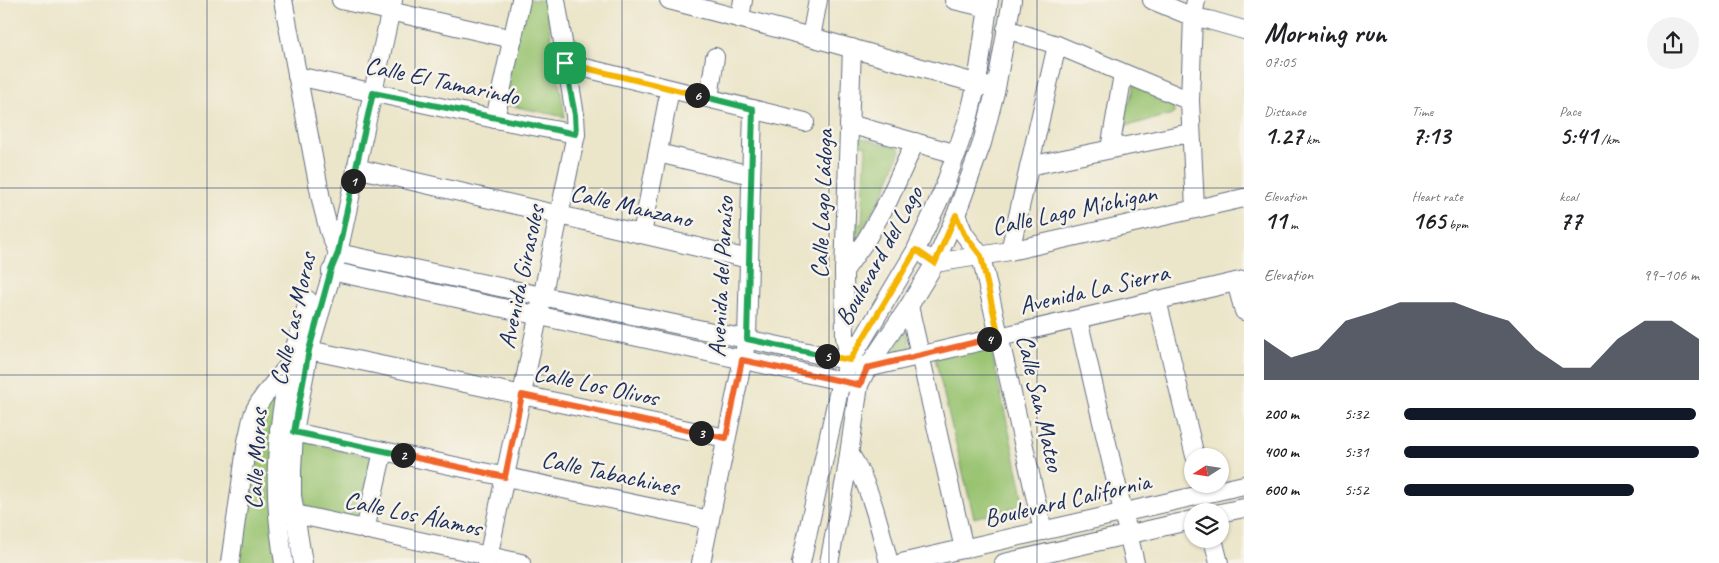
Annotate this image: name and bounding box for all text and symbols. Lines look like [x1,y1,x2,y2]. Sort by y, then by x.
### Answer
text: Morning run [1264,15,1386,50]
button: share [1647,17,1699,69]
pin [544,42,586,84]
street label: Calle El Tamarindo [362,49,523,113]
icon: arrive [551,49,579,77]
text: 07:05 [1264,52,1296,72]
pin: 6 [684,82,710,108]
text: 6 [694,87,701,104]
text: Distance [1264,103,1306,120]
text: Time [1412,103,1433,120]
text: Pace [1559,103,1581,120]
text: 1.27 [1264,120,1303,152]
text: 7:13 [1412,120,1450,152]
text: 5:41 [1559,120,1598,152]
street label: Calle Lago Ládoga [803,127,841,279]
text: km [1303,131,1320,148]
text: /km [1598,131,1619,148]
pin: 1 [340,168,366,194]
text: 1 [350,173,357,190]
street label: Calle Manzano [567,176,698,236]
street label: Calle Lago Míchigan [989,177,1160,243]
street label: Boulevard del Lago [828,180,931,331]
text: Elevation [1264,188,1307,205]
text: Heart rate [1412,188,1463,205]
text: kcal [1559,188,1578,205]
street label: Avenida del Paraíso [701,195,741,358]
street label: Avenida Girasoles [490,200,552,351]
text: 11 [1264,205,1287,237]
text: 165 [1412,205,1446,237]
text: 77 [1559,205,1582,237]
text: m [1287,216,1298,233]
text: bpm [1446,216,1468,233]
street label: Calle Las Moras [262,247,324,388]
street label: Avenida La Sierra [1016,256,1174,322]
text: Elevation [1264,265,1313,285]
text: 99–106 m [1643,265,1699,285]
pin: 4 [976,326,1002,352]
text: 4 [986,331,993,348]
street label: Calle San Mateo [1009,332,1072,476]
pin: 5 [814,344,840,368]
text: 5 [824,348,831,365]
street label: Calle Los Olivos [531,356,664,414]
text: 200 m [1264,404,1299,424]
text: 5:32 [1344,404,1369,424]
street label: Calle Moras [237,405,275,510]
pin: 3 [688,420,714,446]
text: 3 [698,425,705,442]
pin: 2 [390,442,416,468]
text: 400 m [1264,442,1299,462]
text: 5:31 [1344,442,1369,462]
street label: Calle Tabachines [539,443,684,504]
text: 2 [400,447,407,464]
north arrow [1184,448,1229,492]
map controls [1184,448,1229,548]
street label: Boulevard California [981,465,1156,535]
text: 600 m [1264,480,1299,500]
text: 5:52 [1344,480,1369,500]
street label: Calle Los Álamos [341,484,487,545]
button: layers [1184,503,1229,548]

